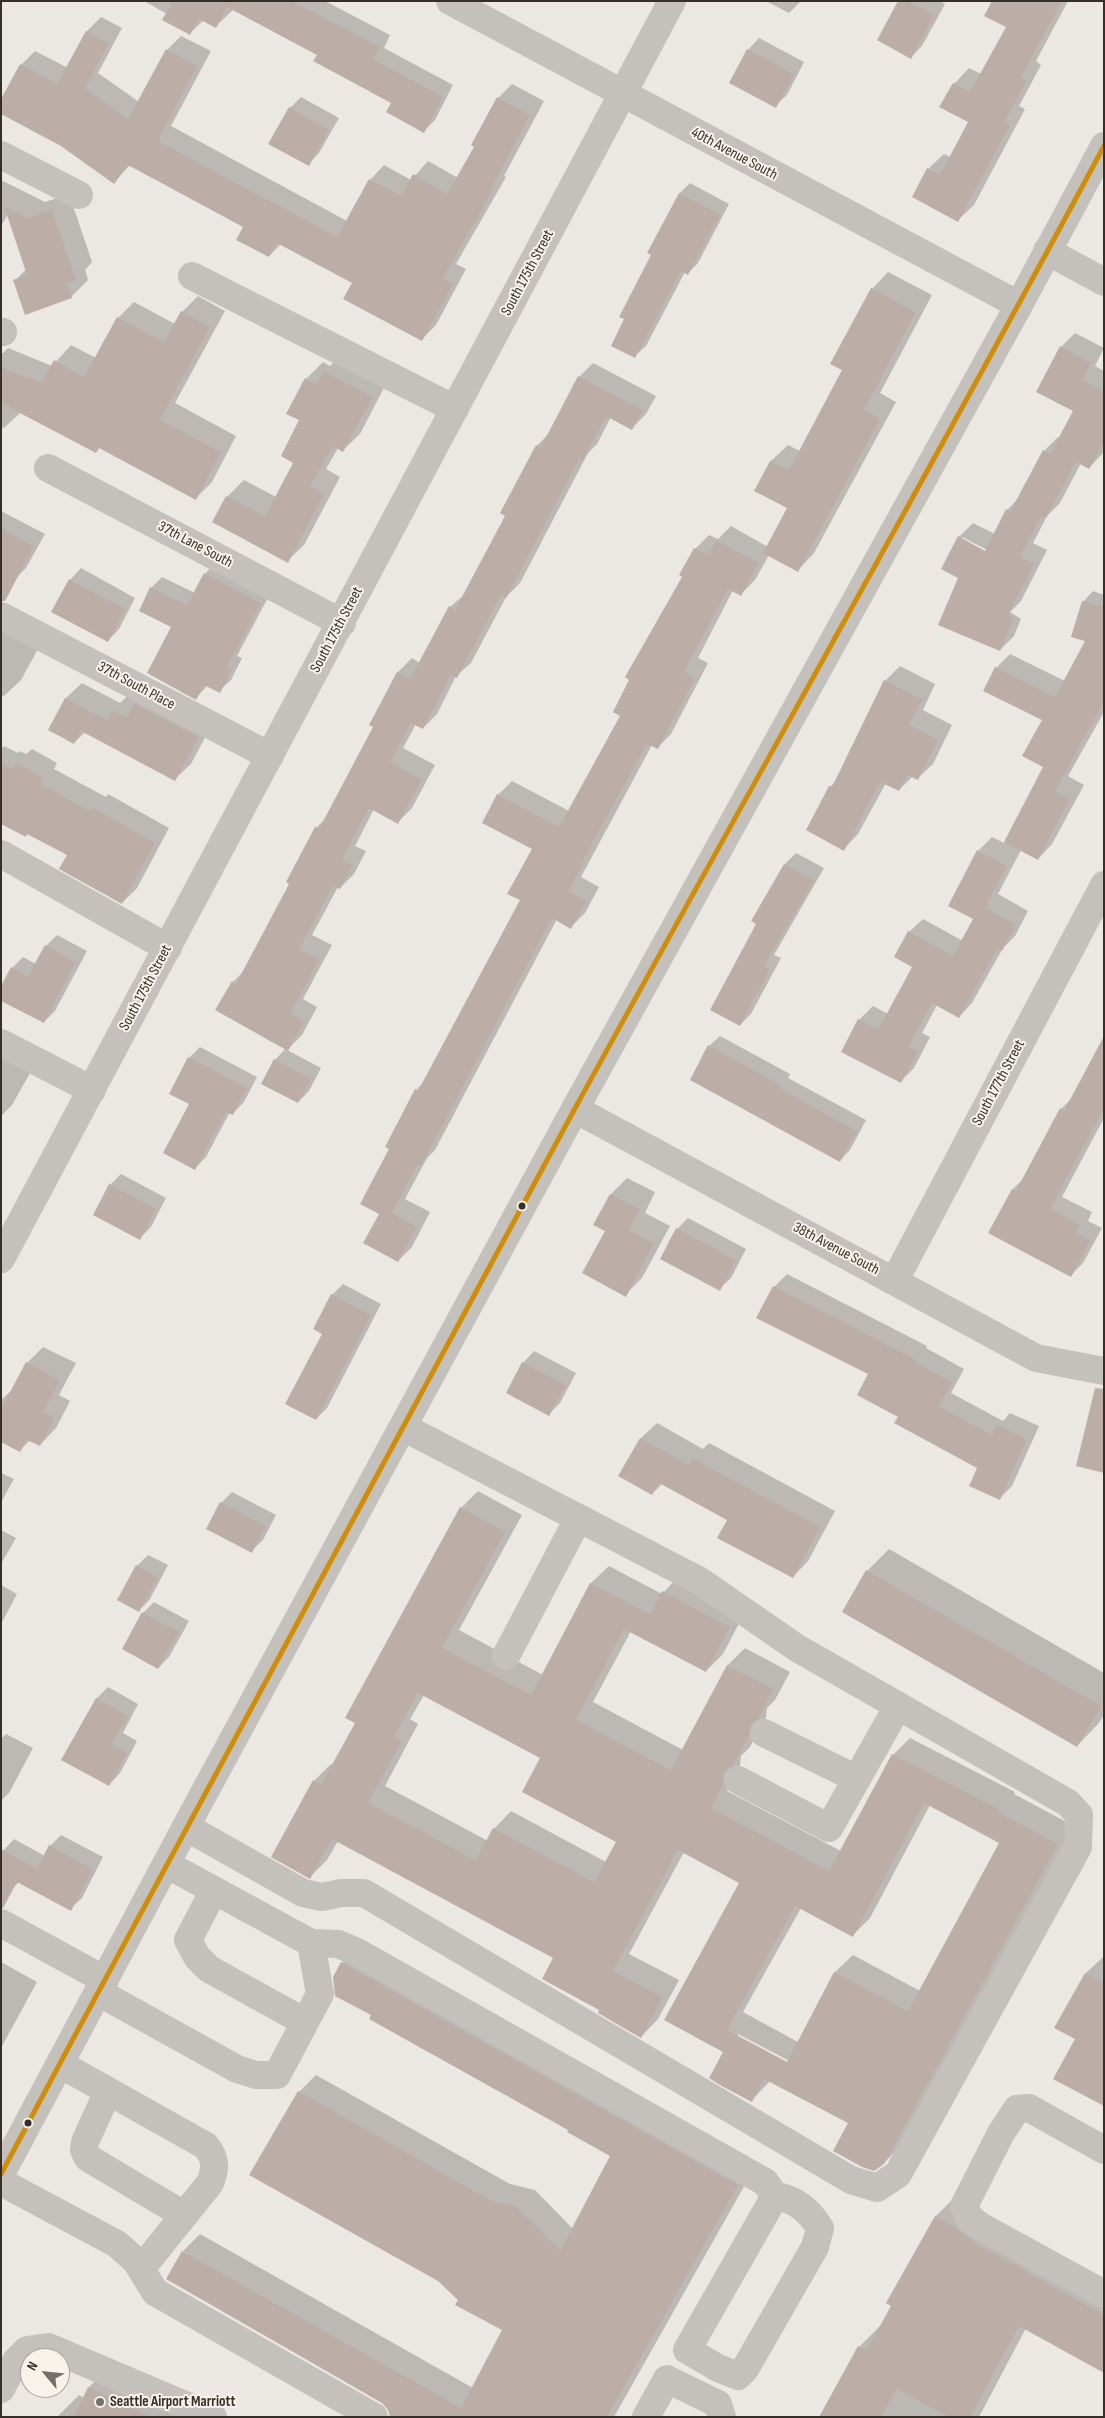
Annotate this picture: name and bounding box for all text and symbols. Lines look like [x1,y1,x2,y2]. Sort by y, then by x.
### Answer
street label: 40th Avenue South [688,124,780,184]
street label: South 175th Street [498,227,558,319]
street label: 37th Lane South [155,518,235,572]
street label: South 175th Street [307,584,367,676]
street label: 37th South Place [94,658,178,714]
street label: South 175th Street [116,942,176,1034]
street label: South 177th Street [969,1037,1029,1129]
unlabelled marker [517,1201,527,1211]
street label: 38th Avenue South [790,1219,882,1279]
unlabelled marker [23,2118,33,2128]
north arrow [20,2348,70,2398]
text: N [23,2359,41,2373]
place label: Seattle Airport Marriott [110,2393,235,2411]
marker: Seattle Airport Marriott [94,2396,106,2408]

